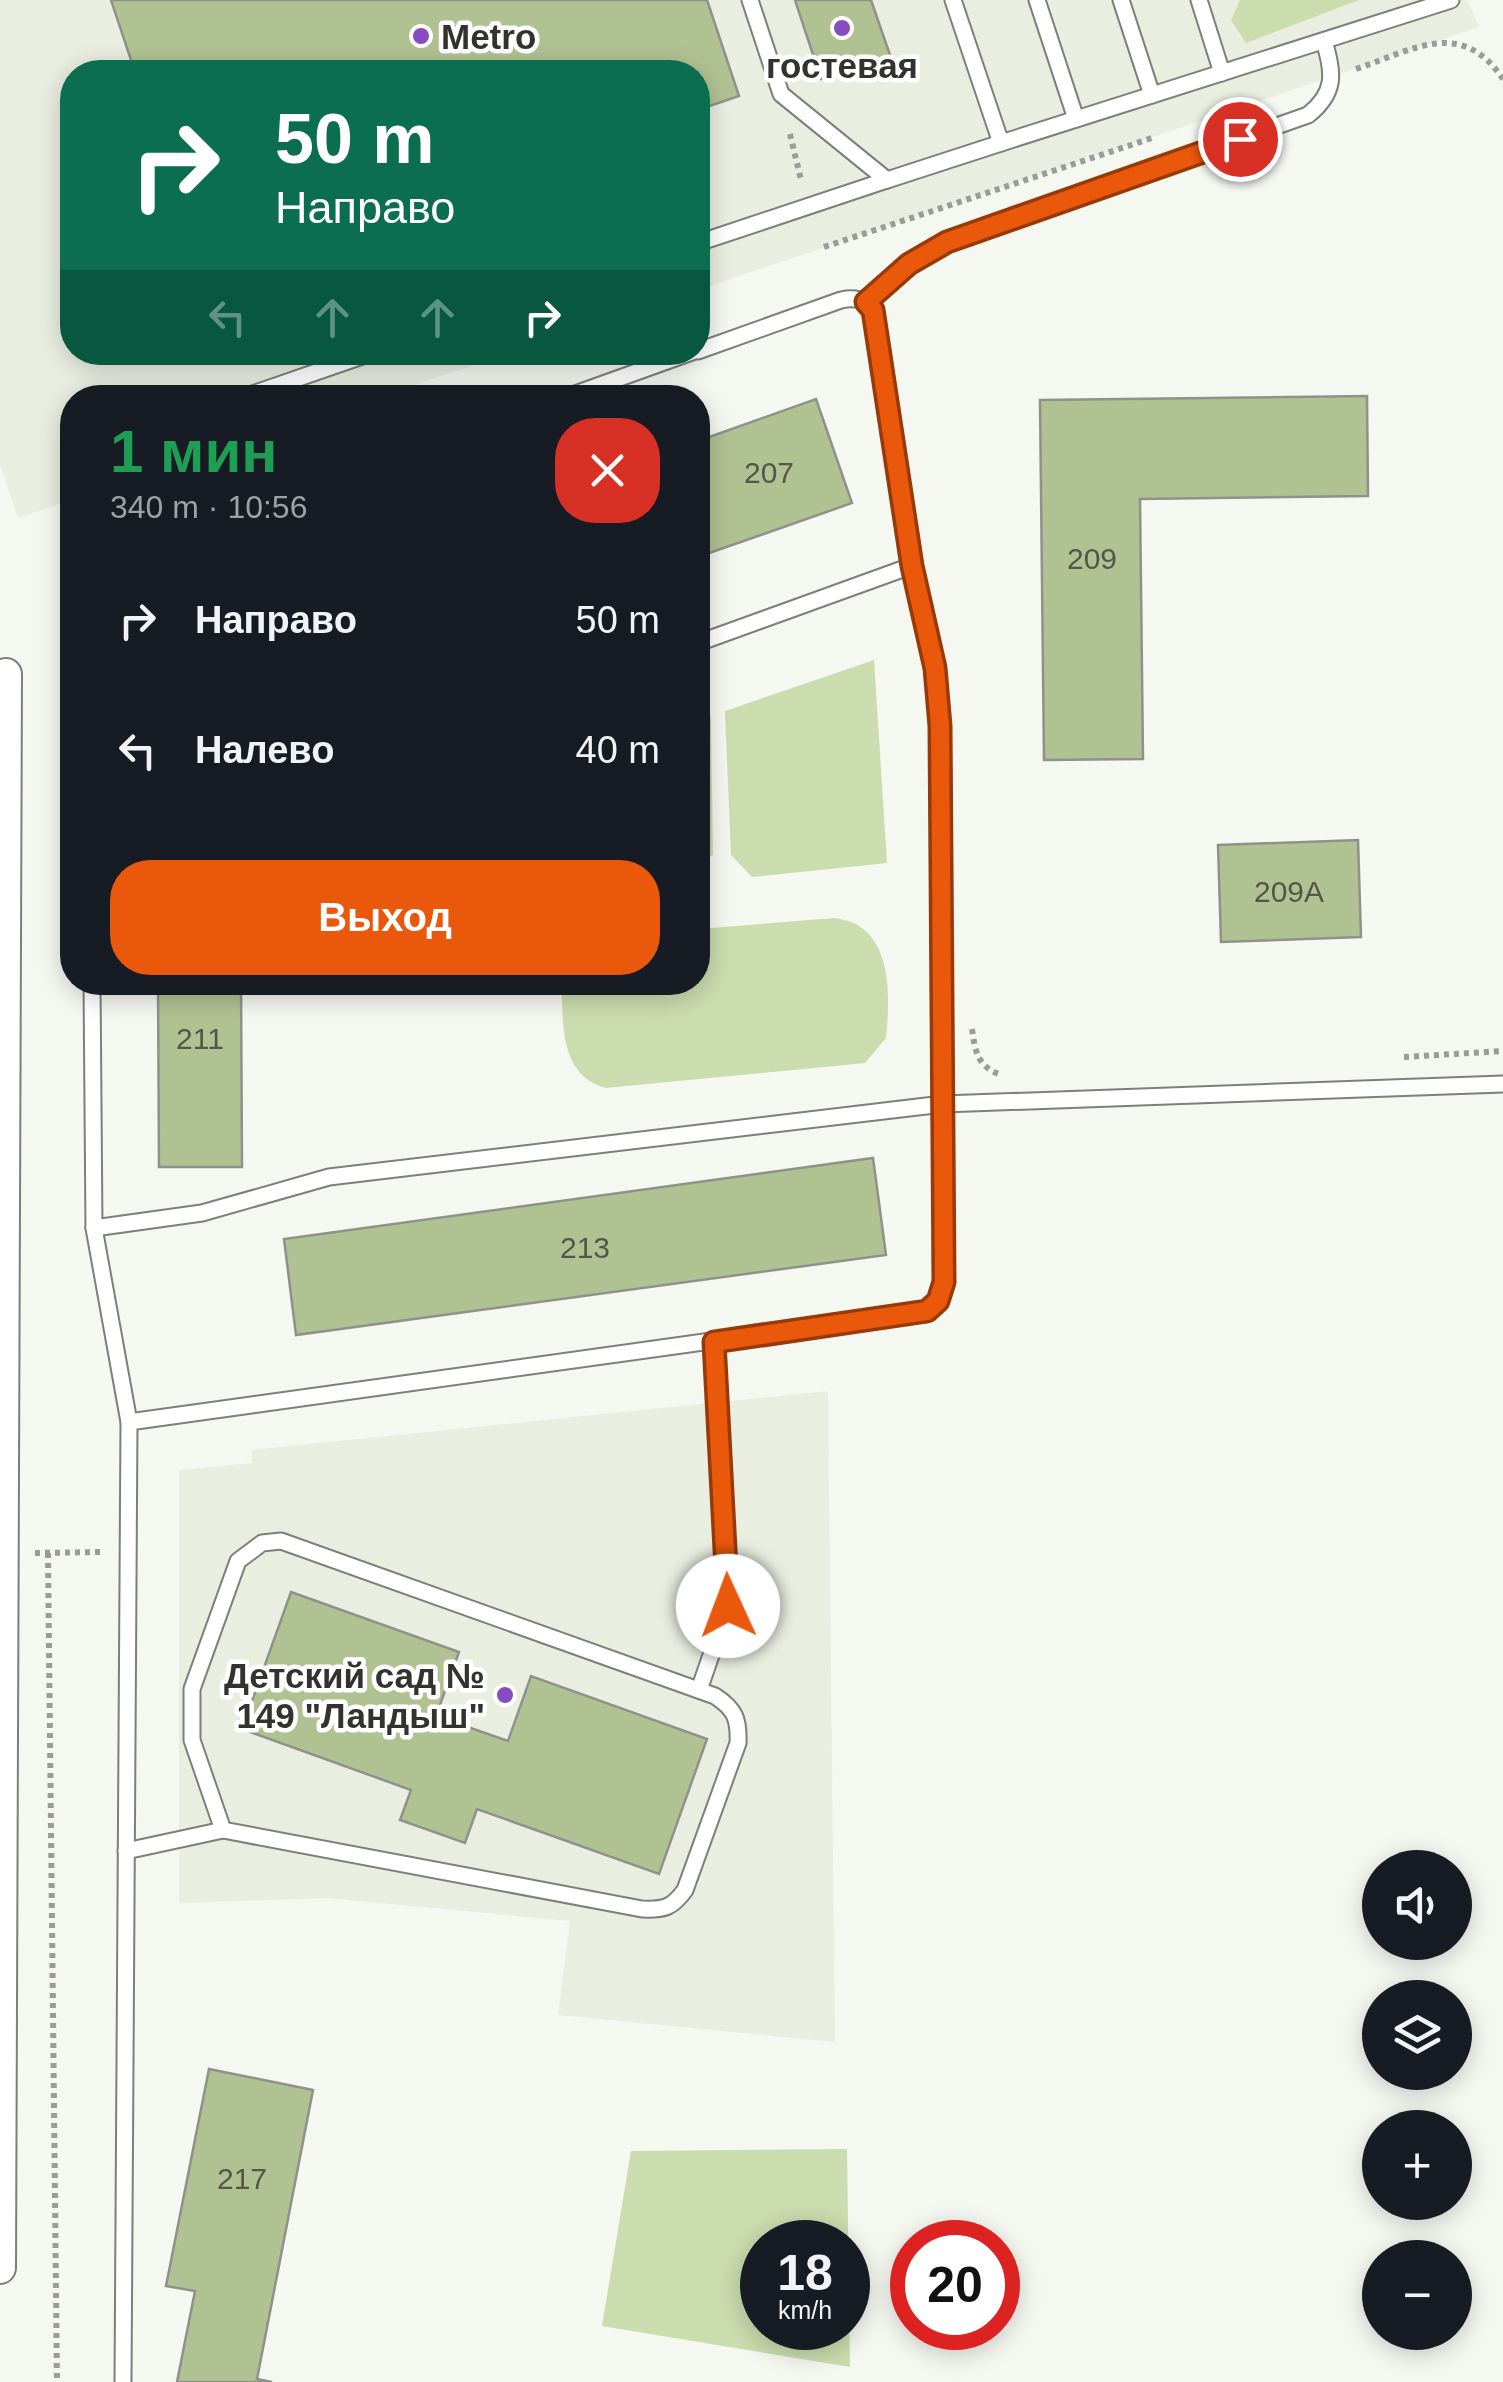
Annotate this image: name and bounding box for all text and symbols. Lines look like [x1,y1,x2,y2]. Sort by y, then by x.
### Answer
place label: Metro [441,17,536,56]
marker: гостевая [831,17,853,39]
marker: Metro [410,25,432,47]
place label: гостевая [766,46,918,85]
pin [1198,97,1283,182]
icon: right [110,100,240,230]
text: 50 m [275,100,435,178]
icon: arrive [1213,112,1268,167]
text: Направо [275,182,455,233]
icon: left [200,290,255,345]
icon: ahead [305,290,360,345]
icon: ahead [410,290,465,345]
icon: right [515,290,570,345]
text: 1 мин [110,418,278,485]
button: close [555,418,660,523]
house number: 207 [744,456,794,489]
text: 340 m · 10:56 [110,489,307,525]
house number: 209 [1067,542,1117,575]
icon: right [110,593,165,648]
text: Направо [195,599,357,641]
text: 50 m [576,599,660,641]
icon: left [110,723,165,778]
text: Налево [195,729,334,771]
text: 40 m [576,729,660,771]
button: Выход [110,860,660,975]
house number: 209А [1254,875,1324,908]
house number: 211 [176,1022,224,1055]
house number: 213 [560,1231,610,1264]
position arrow [676,1554,780,1658]
place label: Детский сад № 149 "Ландыш" [224,1656,485,1735]
marker: Детский сад № 149 "Ландыш" [494,1684,516,1706]
map controls [1362,1850,1472,2350]
button: sound [1362,1850,1472,1960]
button: layers [1362,1980,1472,2090]
button: + [1362,2110,1472,2220]
house number: 217 [217,2162,267,2195]
speed limit sign: 20 [890,2220,1020,2350]
button: − [1362,2240,1472,2350]
text: 18 [777,2245,833,2301]
text: km/h [778,2296,832,2324]

